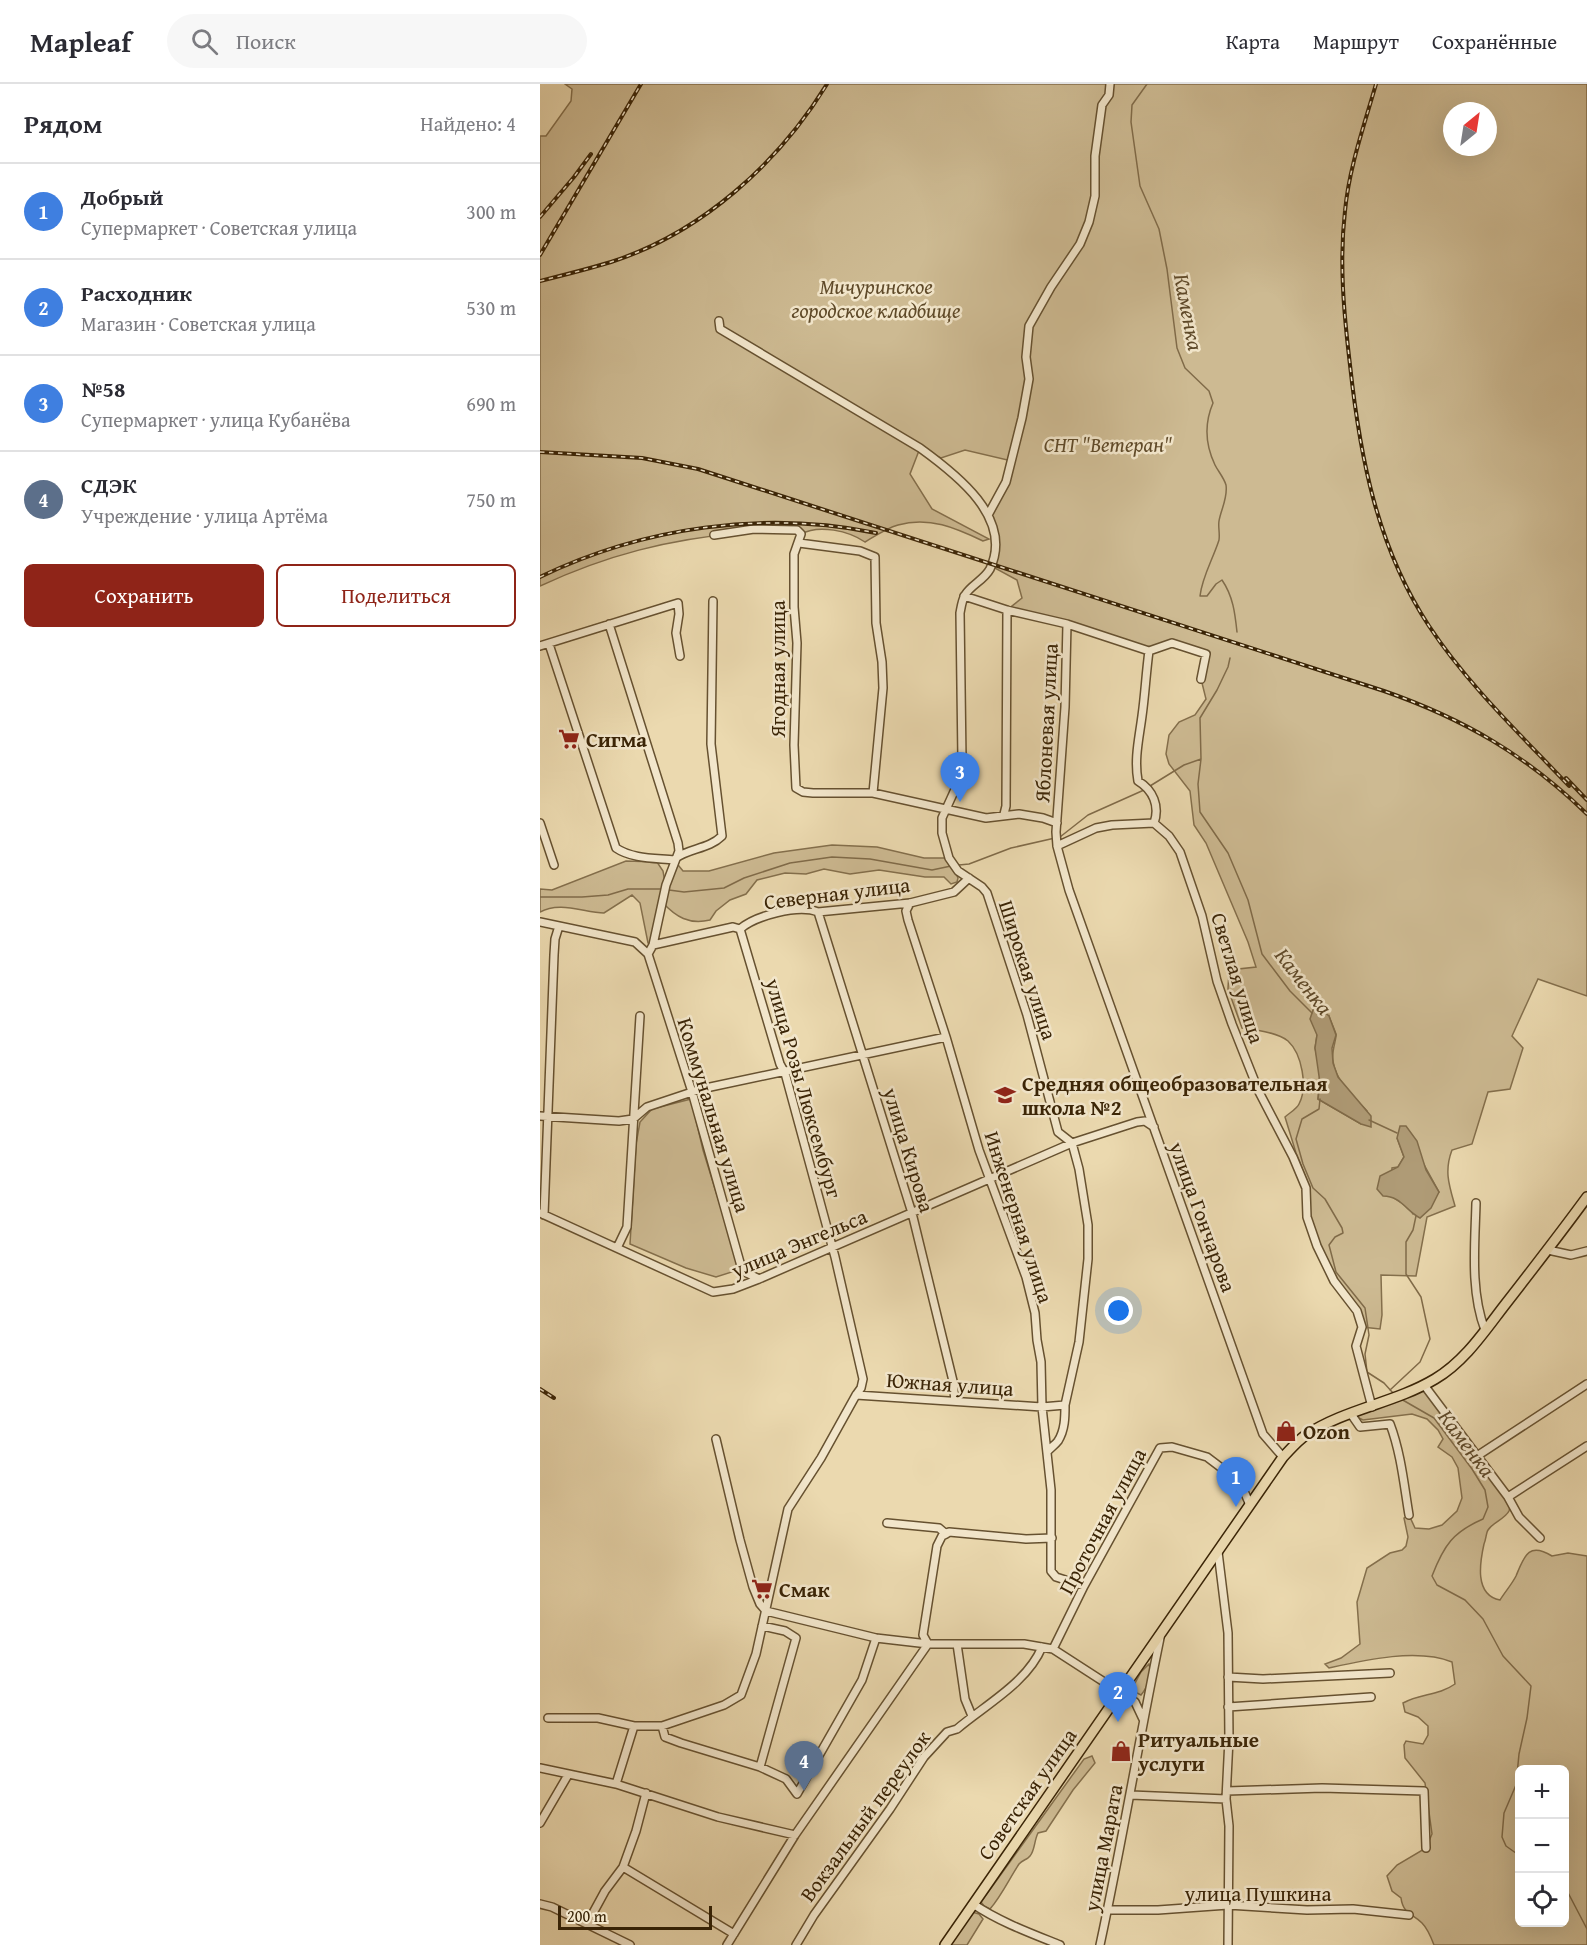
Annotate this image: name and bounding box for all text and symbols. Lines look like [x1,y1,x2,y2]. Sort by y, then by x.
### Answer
search box [167,14,587,68]
text: Mapleaf [30,21,131,62]
icon: search [188,25,221,58]
text: Поиск [236,25,296,57]
text: Карта [1226,26,1280,57]
text: Маршрут [1313,26,1399,57]
text: Сохранённые [1432,26,1557,57]
north arrow [1443,102,1497,156]
text: Рядом [24,104,102,143]
text: Найдено: 4 [420,109,516,138]
text: Добрый [81,181,163,213]
text: 1 [38,197,49,226]
text: 300 m [466,197,516,226]
text: Супермаркет · Советская улица [81,213,357,242]
park label: Мичуринское городское кладбище [792,271,960,326]
water label: Каменка [1166,271,1212,353]
text: Расходник [81,277,192,309]
text: 2 [38,293,49,322]
text: 530 m [466,293,516,322]
text: Магазин · Советская улица [81,309,316,338]
text: №58 [81,373,125,405]
text: 3 [38,389,49,418]
text: 690 m [466,389,516,418]
text: Супермаркет · улица Кубанёва [81,405,351,434]
park label: СНТ "Ветеран" [1044,429,1173,460]
text: СДЭК [81,469,137,501]
text: 4 [38,485,49,514]
text: 750 m [466,485,516,514]
text: Учреждение · улица Артёма [81,501,328,530]
button: Сохранить [24,564,264,627]
button: Поделиться [276,564,516,627]
street label: Ягодная улица [762,600,793,739]
street label: Яблоневая улица [1026,643,1066,804]
place label: Сигма [586,724,647,755]
supermarket icon: Сигма [557,727,581,751]
pin: 3 [940,752,980,802]
street label: Северная улица [762,869,912,917]
street label: Широкая улица [991,896,1065,1044]
street label: Светлая улица [1203,909,1273,1047]
water label: Каменка [1267,940,1341,1022]
street label: улица Розы Люксембург [758,974,850,1202]
street label: Коммунальная улица [670,1014,758,1216]
place label: Средняя общеобразовательная школа №2 [1022,1068,1328,1123]
street label: улица Кирова [875,1083,943,1216]
school or university icon: Средняя общеобразовательная школа №2 [993,1083,1017,1107]
street label: Инженерная улица [977,1127,1061,1307]
street label: улица Гончарова [1161,1137,1245,1297]
street label: улица Энгельса [725,1200,872,1286]
your location [1104,1296,1133,1325]
street label: Южная улица [885,1364,1015,1404]
water label: Каменка [1431,1402,1503,1484]
place label: Ozon [1303,1416,1350,1447]
shop icon: Ozon [1274,1419,1298,1443]
street label: Проточная улица [1050,1442,1154,1600]
pin: 1 [1216,1458,1256,1507]
place label: Смак [779,1574,830,1605]
supermarket icon: Смак [750,1577,774,1601]
pin: 2 [1098,1672,1138,1722]
street label: Советская улица [970,1722,1084,1866]
street label: Вокзальный переулок [792,1724,938,1908]
place label: Ритуальные услуги [1137,1724,1259,1779]
shop icon: Ритуальные услуги [1109,1739,1133,1763]
pin: 4 [784,1742,824,1791]
map controls [1515,1765,1569,1927]
button: + [1515,1765,1569,1819]
street label: улица Марата [1075,1782,1131,1915]
button: − [1515,1819,1569,1873]
button: locate [1515,1873,1569,1927]
street label: улица Пушкина [1183,1878,1332,1909]
scale bar [558,1903,712,1930]
text: 200 m [567,1904,607,1928]

